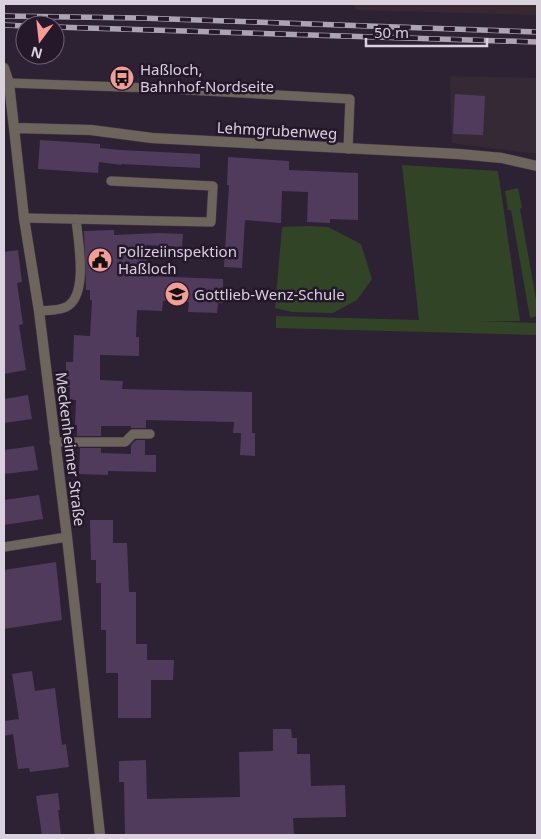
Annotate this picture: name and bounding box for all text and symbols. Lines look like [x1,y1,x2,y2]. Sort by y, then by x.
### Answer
north arrow [15,15,65,65]
scale bar [366,15,487,47]
text: 50 m [374,22,409,42]
text: N [29,42,44,64]
place label: Haßloch, Bahnhof-Nordseite [140,59,274,96]
bus stop icon: Haßloch, Bahnhof-Nordseite [109,65,135,91]
street label: Lehmgrubenweg [216,117,338,143]
place label: Polizeiinspektion Haßloch [118,241,237,278]
public building icon: Polizeiinspektion Haßloch [87,247,113,273]
school or university icon: Gottlieb-Wenz-Schule [164,281,190,307]
place label: Gottlieb-Wenz-Schule [194,284,345,304]
street label: Meckenheimer Straße [52,371,90,527]

